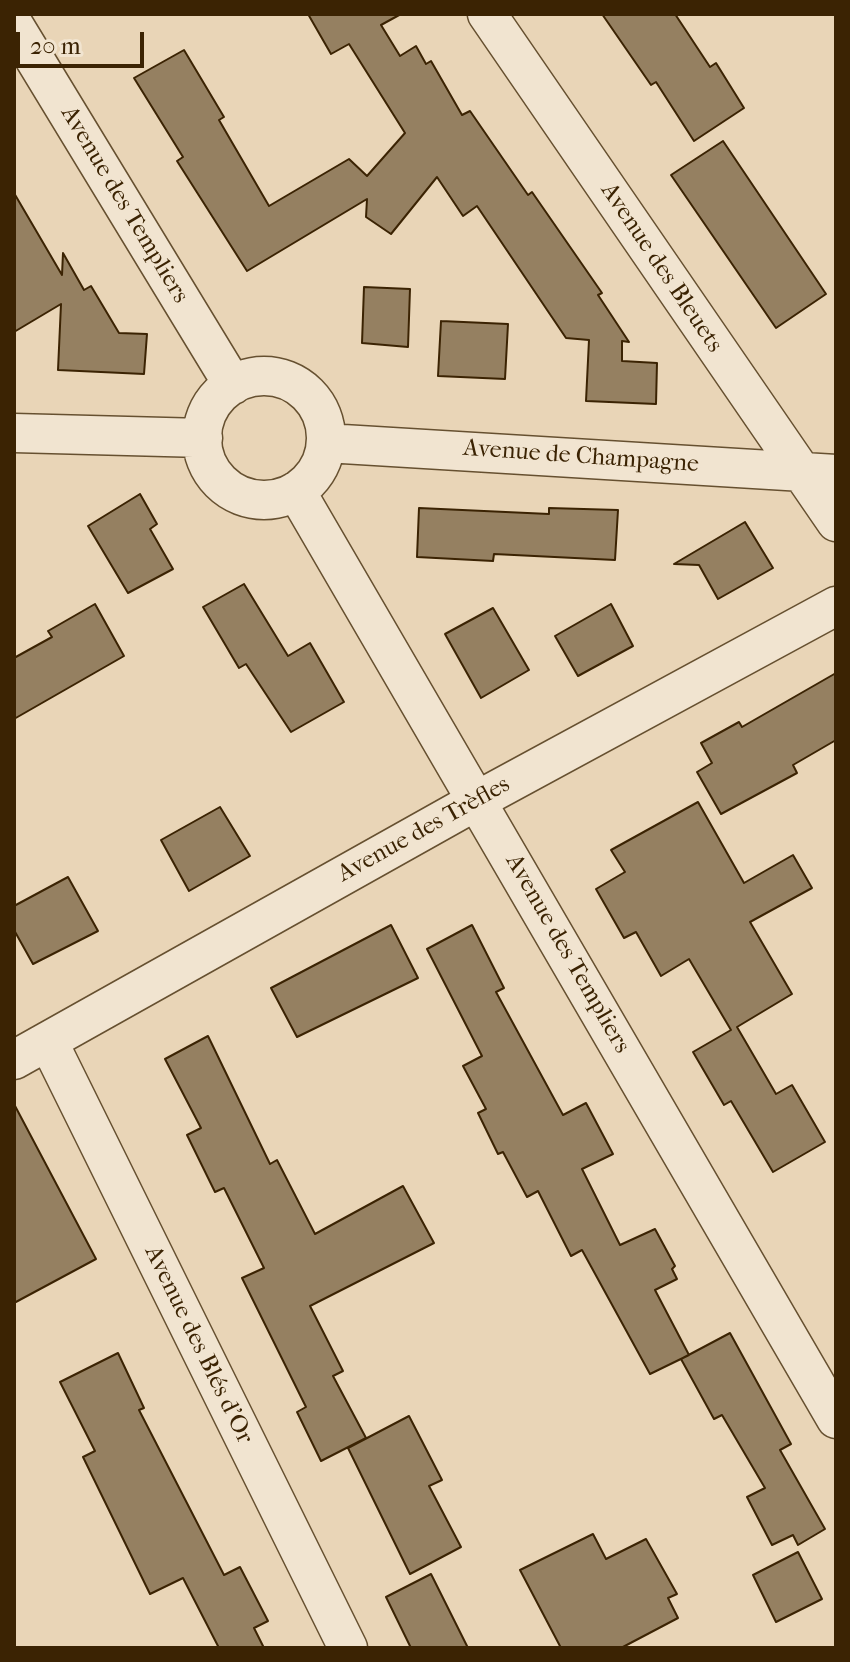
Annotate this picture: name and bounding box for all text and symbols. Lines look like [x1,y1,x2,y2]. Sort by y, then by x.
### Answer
scale bar [20,16,148,66]
text: 20 m [30,32,81,60]
street label: Avenue des Templiers [54,101,194,309]
street label: Avenue des Bleuets [594,178,728,358]
street label: Avenue de Champagne [462,434,700,480]
street label: Avenue des Trèfles [333,771,515,889]
street label: Avenue des Templiers [498,849,636,1059]
street label: Avenue des Blés d'Or [138,1241,258,1449]

